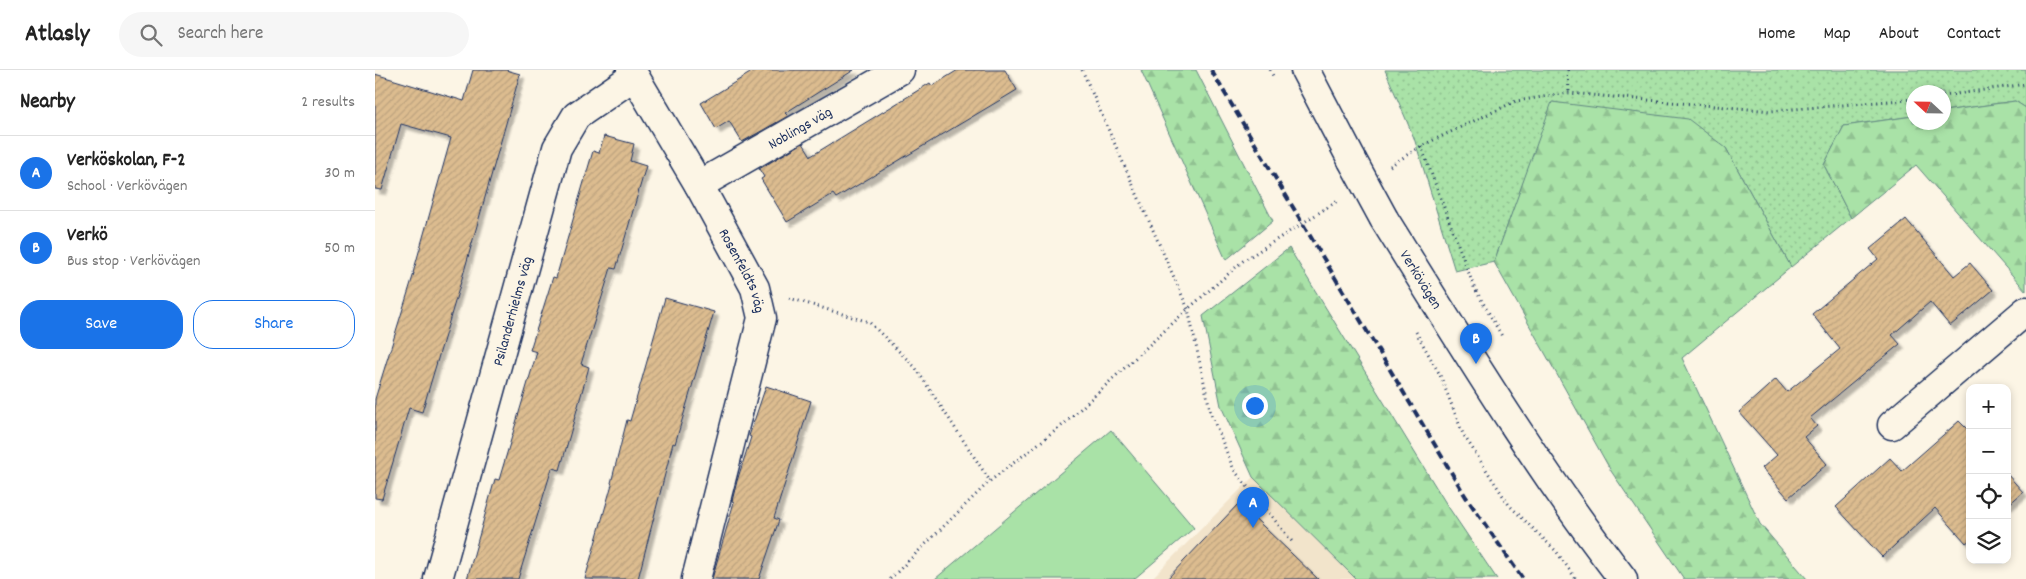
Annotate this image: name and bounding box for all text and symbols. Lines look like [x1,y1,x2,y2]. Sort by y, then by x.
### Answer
search box [119,12,469,57]
text: Atlasly [25,18,89,52]
icon: search [137,21,165,49]
text: Search here [177,21,263,48]
text: Home [1758,22,1795,47]
text: Map [1823,22,1851,47]
text: About [1879,22,1919,47]
text: Contact [1947,22,2001,47]
north arrow [1906,85,1951,130]
text: Nearby [20,88,75,118]
text: 2 results [301,91,355,114]
street label: Noblings väg [765,102,837,156]
text: Verköskolan, F-2 [67,148,185,175]
text: A [32,162,40,185]
text: 30 m [325,162,355,185]
text: School · Verkövägen [67,175,187,198]
text: Verkö [67,223,108,250]
street label: Rosenfeldts väg [712,225,769,315]
text: B [32,237,40,260]
text: 50 m [324,237,355,260]
street label: Verkövägen [1393,246,1447,314]
text: Bus stop · Verkövägen [67,250,200,273]
street label: Psilanderhielms väg [488,254,540,369]
button: Save [20,300,183,349]
button: Share [193,300,355,349]
pin: B [1460,323,1492,364]
map controls [1966,384,2011,564]
button: + [1966,384,2011,429]
your location [1242,393,1268,419]
button: − [1966,429,2011,474]
button: locate [1966,474,2011,519]
pin: A [1237,487,1269,528]
button: layers [1966,519,2011,564]

